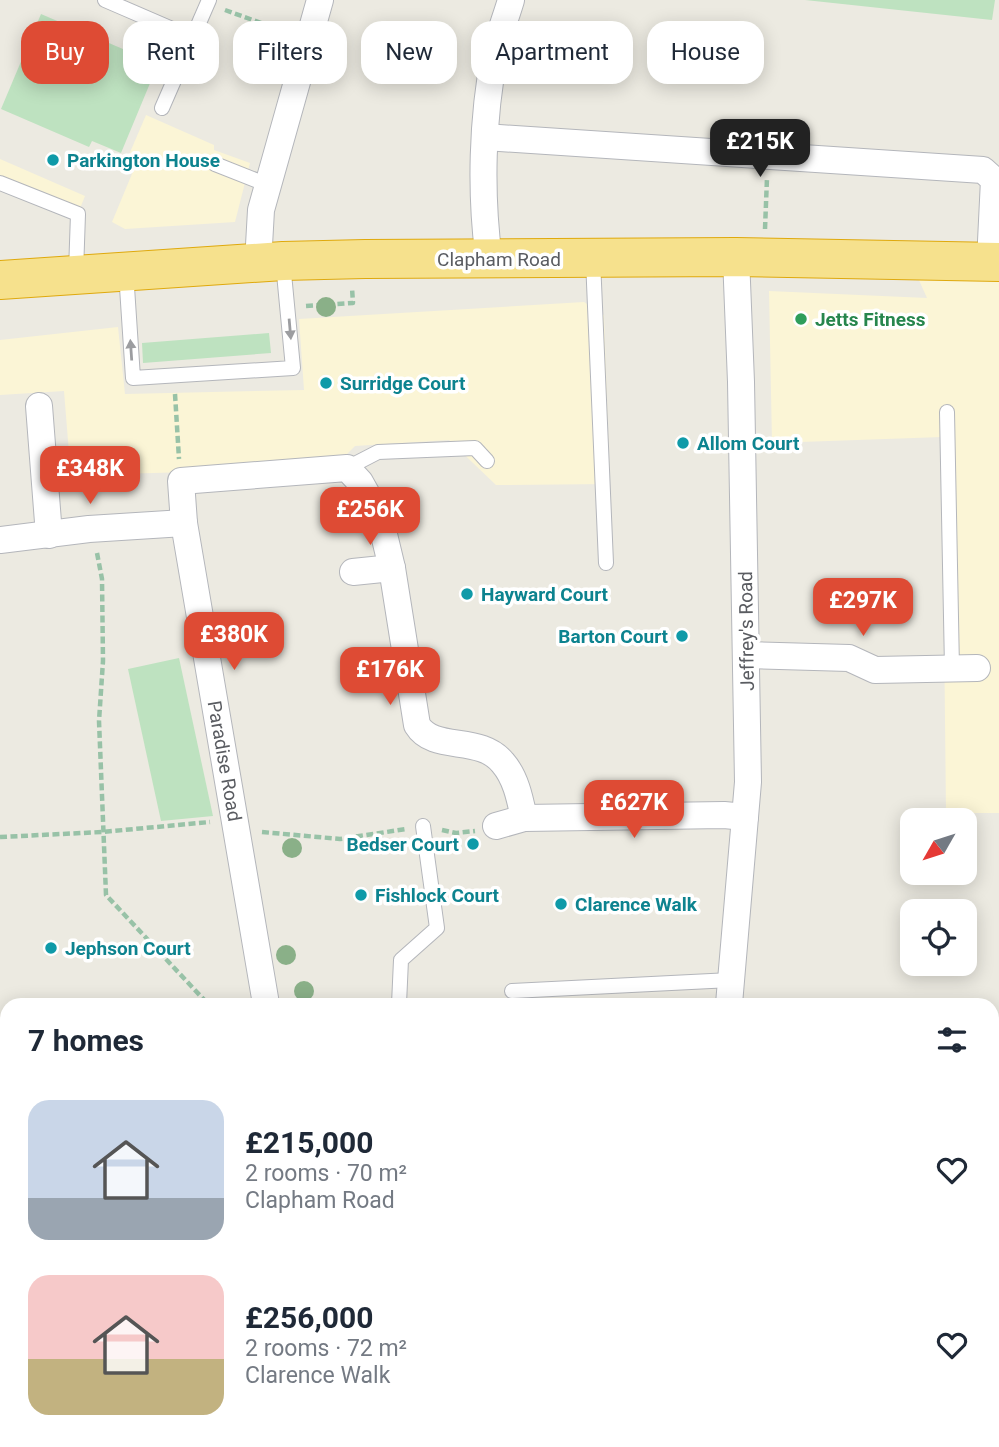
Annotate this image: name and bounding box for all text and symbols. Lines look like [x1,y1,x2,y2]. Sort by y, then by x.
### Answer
chip: Buy [21,21,109,84]
chip: Rent [123,21,219,84]
chip: Filters [233,21,347,84]
chip: New [361,21,457,84]
chip: Apartment [471,21,633,84]
chip: House [647,21,764,84]
pin: £215K [711,120,809,179]
text: £215K [726,128,794,155]
place label: Parkington House [67,149,220,172]
marker: Parkington House [45,152,61,168]
street label: Clapham Road [437,248,561,271]
place label: Jetts Fitness [815,308,926,331]
marker: Jetts Fitness [793,311,809,327]
one-way arrow [285,318,296,340]
one-way arrow [125,338,136,360]
place label: Surridge Court [340,372,466,395]
marker: Surridge Court [318,375,334,391]
place label: Allom Court [697,432,800,455]
marker: Allom Court [675,435,691,451]
pin: £348K [41,447,139,506]
text: £348K [56,455,124,482]
pin: £256K [321,488,419,547]
text: £256K [336,496,404,523]
street label: Jeffrey's Road [734,571,759,691]
pin: £297K [814,578,912,638]
place label: Hayward Court [481,583,609,606]
marker: Hayward Court [459,586,475,602]
text: £297K [829,587,897,614]
pin: £380K [185,612,283,672]
text: £380K [200,621,268,648]
place label: Barton Court [558,625,669,648]
marker: Barton Court [674,628,690,644]
pin: £176K [341,648,439,707]
text: £176K [356,656,424,683]
street label: Paradise Road [203,699,246,823]
pin: £627K [585,780,683,840]
text: £627K [600,789,668,816]
north arrow [900,808,976,886]
map controls [900,808,977,976]
place label: Bedser Court [347,833,460,856]
marker: Bedser Court [465,836,481,852]
place label: Fishlock Court [375,884,500,907]
marker: Fishlock Court [353,887,369,903]
place label: Clarence Walk [575,893,698,916]
marker: Clarence Walk [553,896,569,912]
button: locate [900,899,977,976]
place label: Jephson Court [65,937,191,960]
marker: Jephson Court [43,940,59,956]
icon: filters [933,1021,971,1059]
text: 7 homes [28,1023,144,1058]
text: £215,000 [245,1125,373,1160]
icon: home [84,1128,168,1212]
icon: heart [933,1151,971,1189]
text: 2 rooms · 70 m² [245,1160,407,1187]
text: Clapham Road [245,1187,395,1214]
text: £256,000 [245,1300,373,1335]
icon: home [84,1303,168,1387]
icon: heart [933,1326,971,1364]
text: 2 rooms · 72 m² [245,1335,407,1362]
text: Clarence Walk [245,1362,390,1389]

